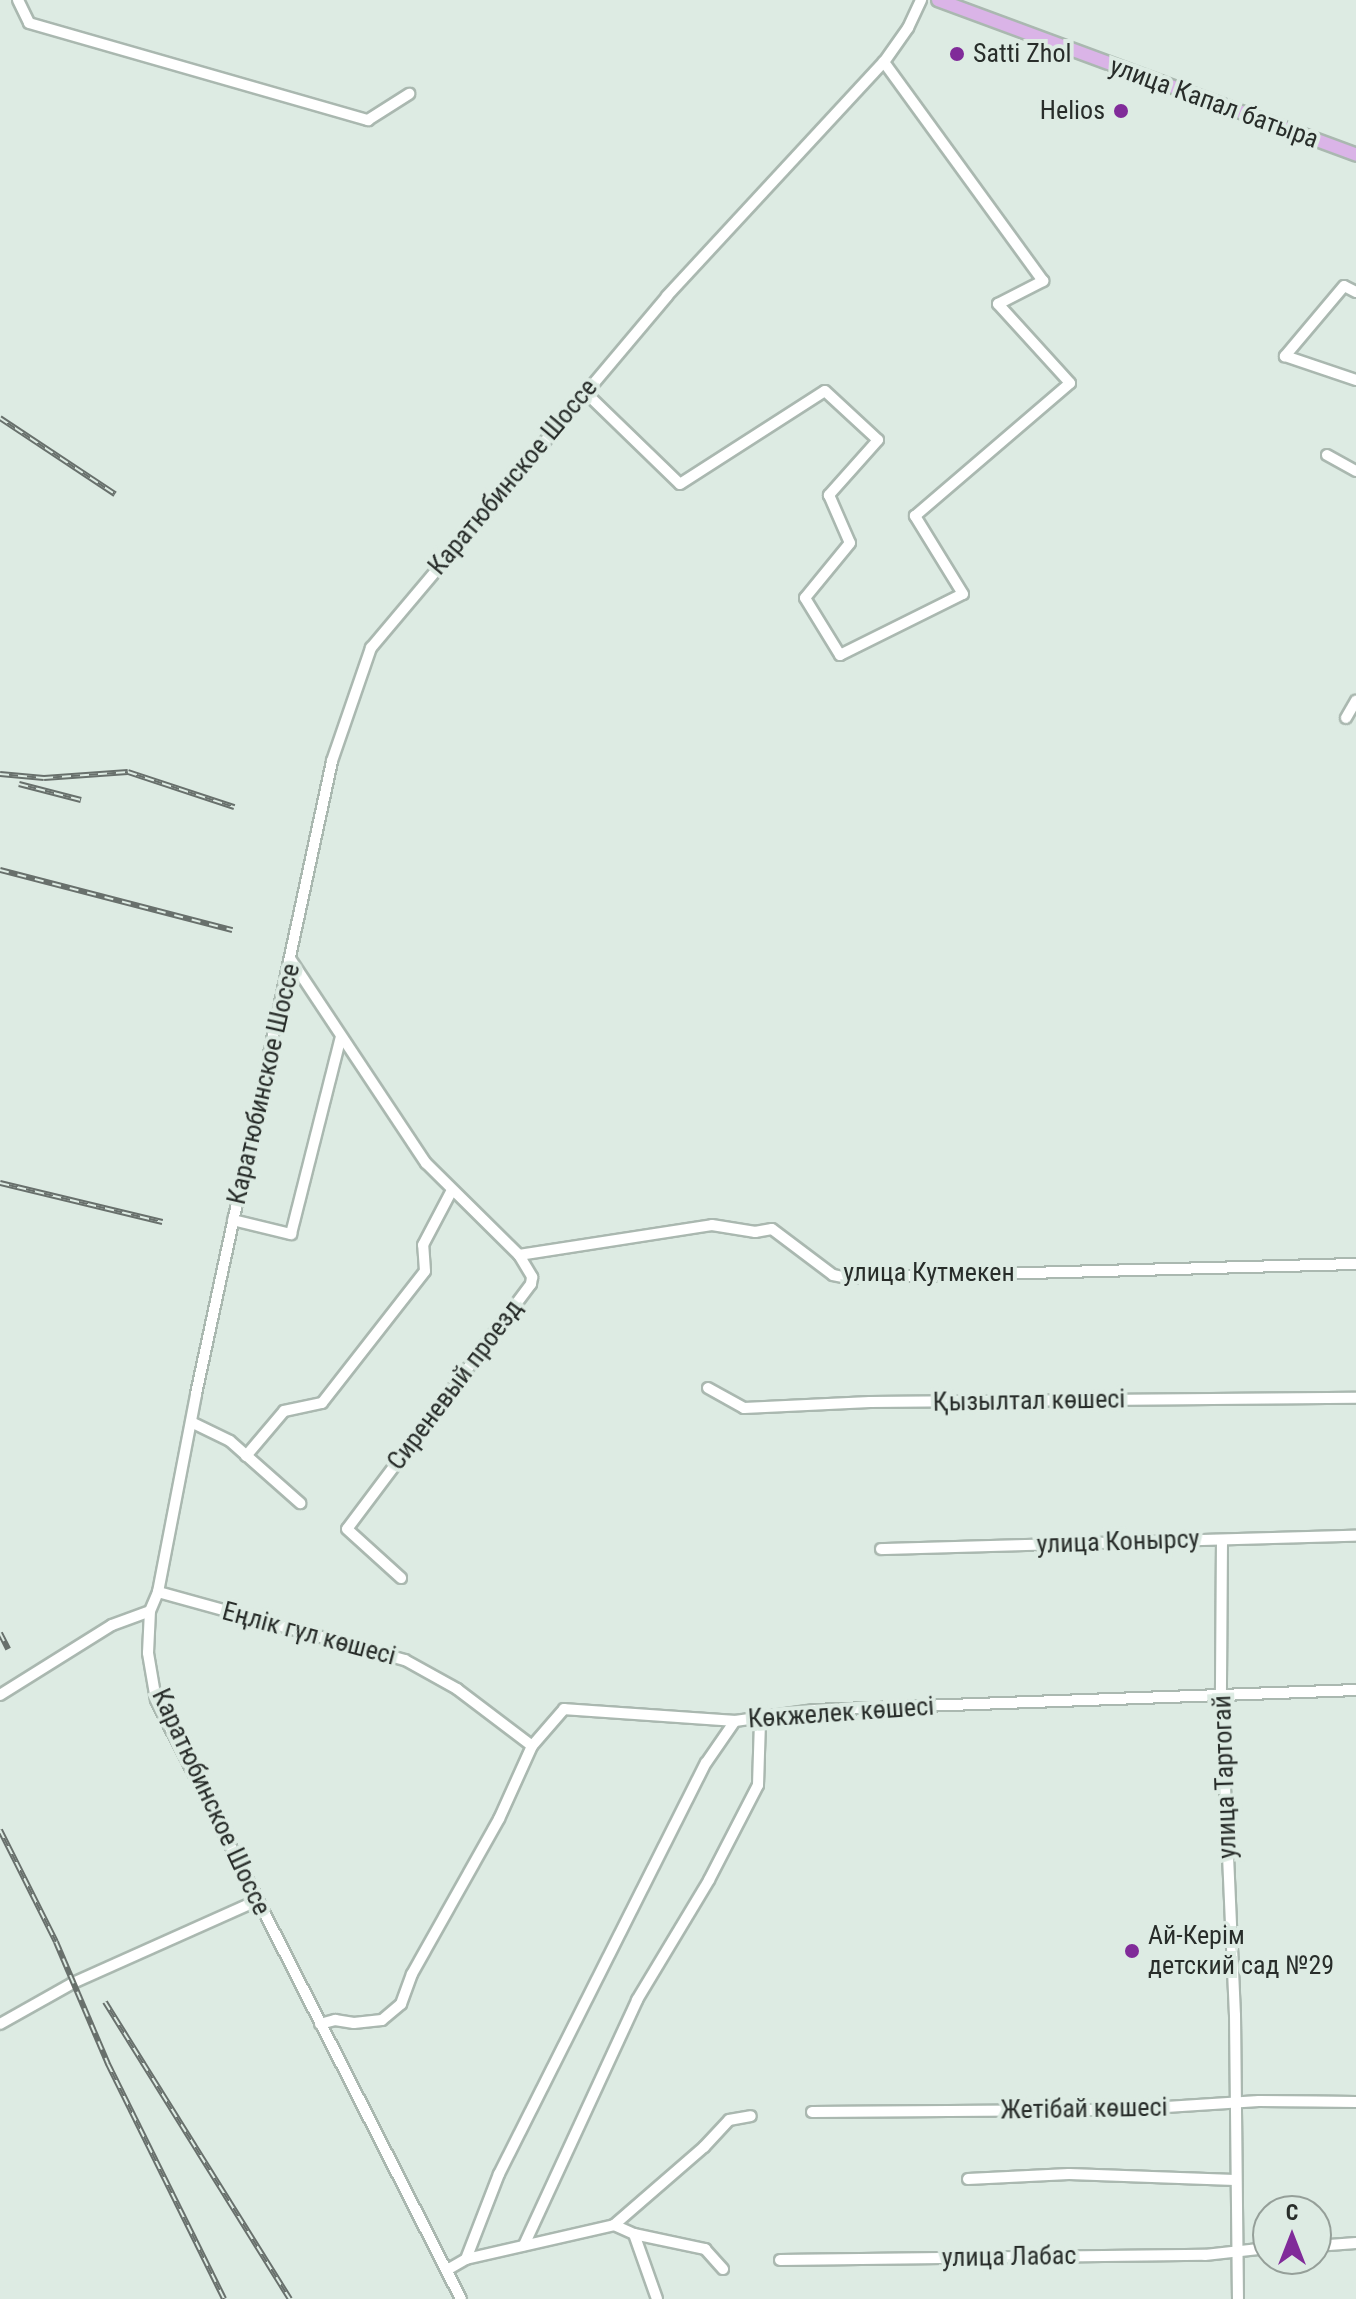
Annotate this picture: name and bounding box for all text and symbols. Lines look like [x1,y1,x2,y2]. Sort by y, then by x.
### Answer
place label: Satti Zhol [973,38,1071,70]
marker: Satti Zhol [948,45,966,63]
street label: улица Капал батыра [1105,51,1323,155]
place label: Helios [1040,95,1105,127]
marker: Helios [1112,102,1130,120]
street label: Каратюбинское Шоссе [422,373,604,581]
street label: Каратюбинское Шоссе [221,961,307,1207]
street label: улица Кутмекен [843,1257,1015,1289]
street label: Сиреневый проезд [381,1294,529,1476]
street label: Қызылтал көшесі [932,1384,1126,1418]
street label: улица Конырсу [1036,1524,1200,1560]
street label: Еңлік гүл көшесі [219,1596,399,1672]
street label: Каратюбинское Шоссе [145,1684,277,1920]
street label: Көкжелек көшесі [747,1691,935,1735]
street label: улица Тартогай [1207,1694,1243,1860]
place label: Ай-Керім детский сад №29 [1148,1920,1334,1982]
marker: Ай-Керім детский сад №29 [1123,1942,1141,1960]
street label: Жетібай көшесі [1000,2092,1168,2126]
north arrow [1252,2195,1332,2275]
text: С [1286,2200,1298,2225]
street label: улица Лабас [942,2240,1076,2274]

